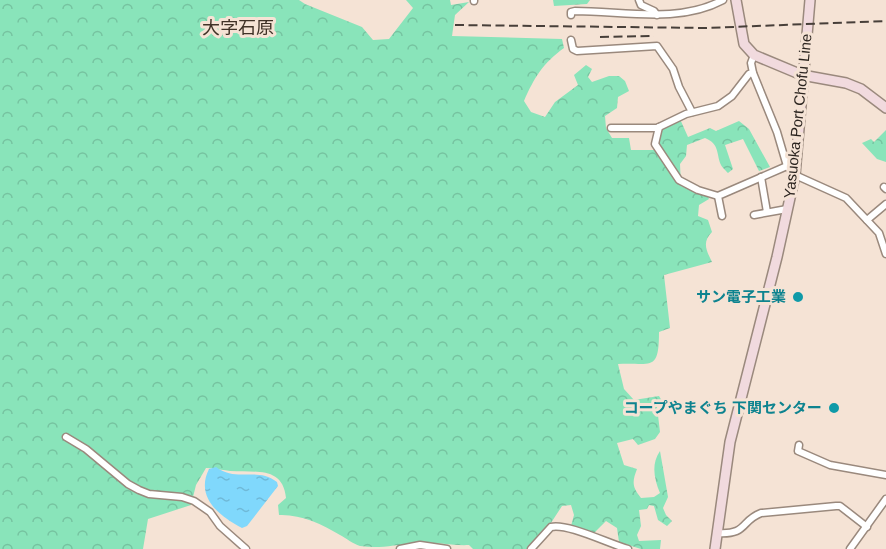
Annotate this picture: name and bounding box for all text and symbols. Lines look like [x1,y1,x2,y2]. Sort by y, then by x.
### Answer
district label: 大字石原 [202,18,274,38]
street label: Yasuoka Port Chofu Line [780,33,815,199]
place label: サン電子工業 [696,288,786,305]
marker: サン電子工業 [791,290,805,304]
place label: コープやまぐち 下関センター [624,399,822,416]
marker: コープやまぐち 下関センター [827,401,841,415]

